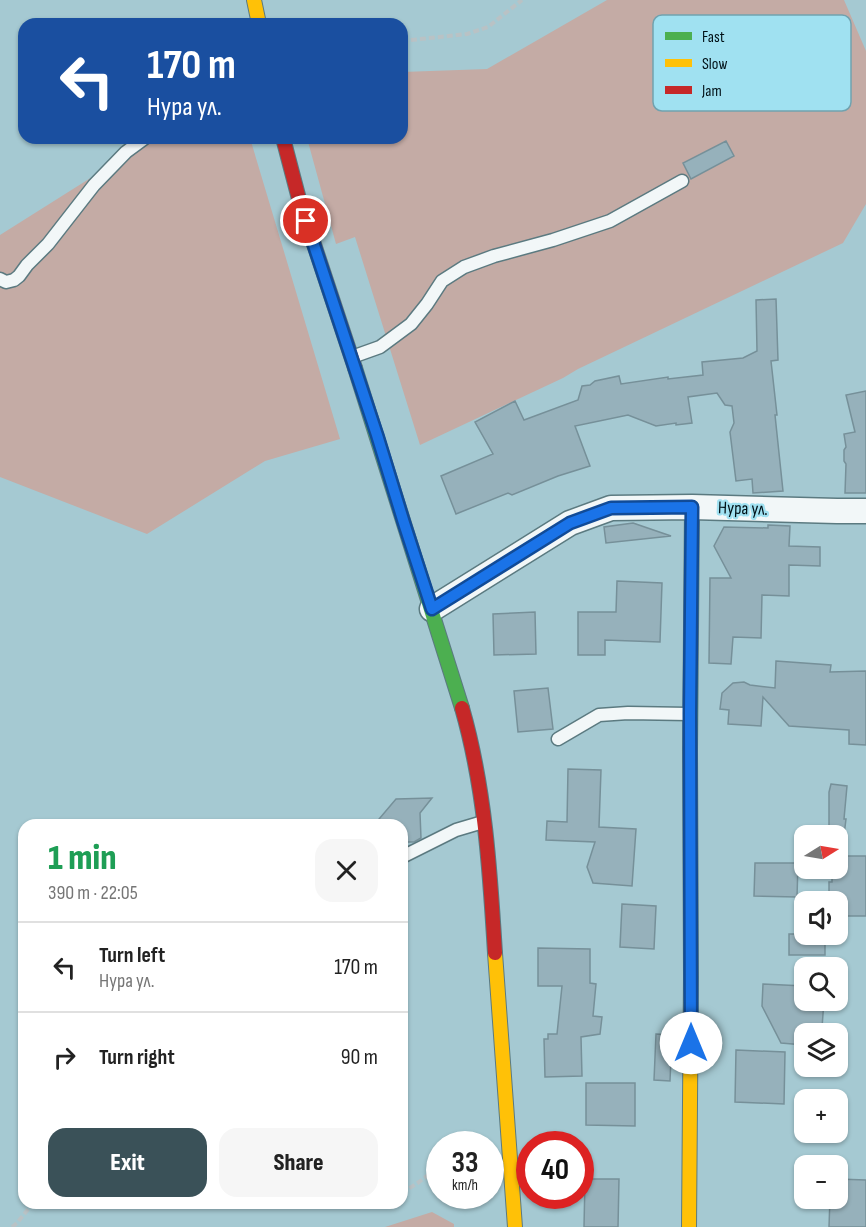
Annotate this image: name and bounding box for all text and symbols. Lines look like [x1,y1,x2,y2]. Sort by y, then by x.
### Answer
legend [653,15,851,111]
text: Fast [702,28,725,47]
text: 170 m [147,40,236,91]
icon: left [48,42,126,120]
text: Slow [702,55,727,74]
text: Jam [701,82,722,101]
text: Нура ул. [147,91,222,123]
pin [280,195,331,246]
icon: arrive [289,204,322,237]
street label: Нура ул. [718,497,768,520]
north arrow [794,825,848,879]
map controls [794,825,848,1209]
text: 1 min [48,837,116,880]
button: close [315,839,378,902]
text: 390 m · 22:05 [48,881,138,905]
button: sound [794,891,848,945]
text: Turn left [99,942,165,969]
icon: left [48,951,81,984]
text: 170 m [334,954,378,981]
button: search [794,957,848,1011]
text: Нура ул. [99,969,154,993]
position arrow [659,1011,723,1075]
button: layers [794,1023,848,1077]
icon: right [48,1041,81,1074]
text: Turn right [99,1044,175,1071]
text: 90 m [341,1044,378,1071]
button: + [794,1089,848,1143]
button: Exit [48,1128,207,1197]
button: Share [219,1128,378,1197]
speed limit sign: 40 [516,1131,594,1209]
text: 33 [452,1145,478,1181]
button: − [794,1155,848,1209]
text: km/h [452,1176,478,1195]

